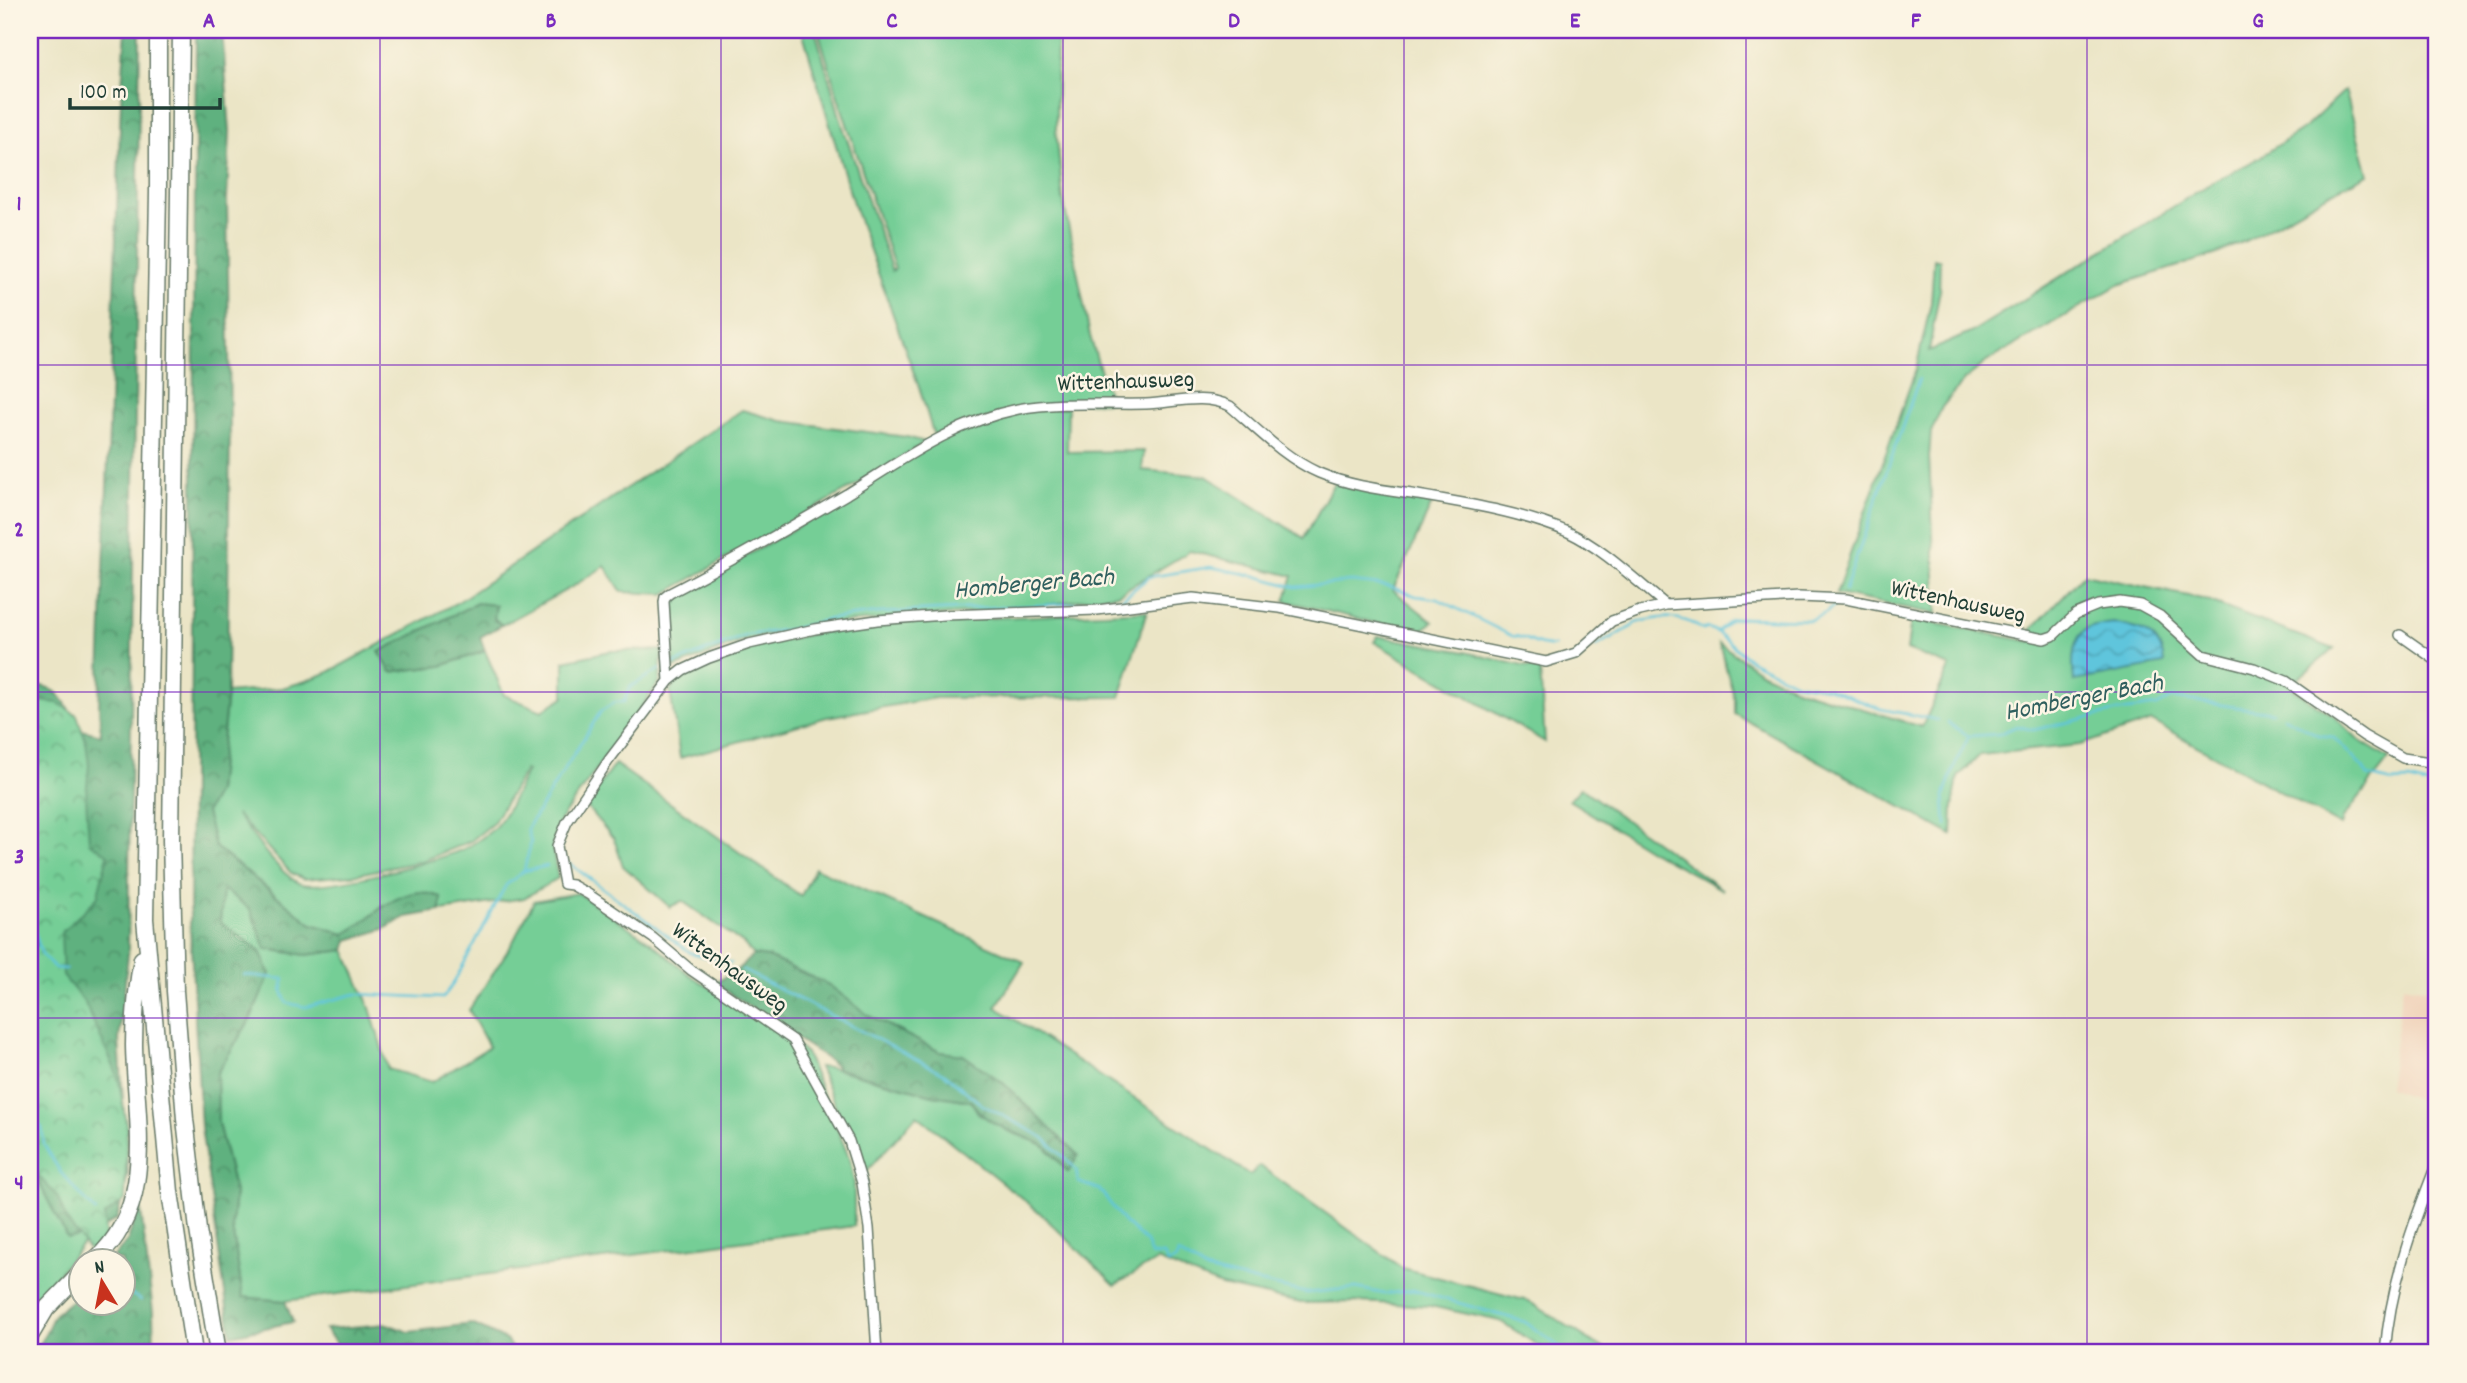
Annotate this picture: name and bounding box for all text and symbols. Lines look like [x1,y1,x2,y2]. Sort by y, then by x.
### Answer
text: A [203,6,215,39]
text: B [546,6,557,39]
text: C [886,6,898,39]
text: D [1228,6,1240,39]
text: E [1570,6,1581,39]
text: F [1911,6,1922,39]
text: G [2252,6,2264,39]
scale bar [70,66,220,110]
text: 100 m [80,79,127,109]
text: 1 [16,189,22,222]
street label: Wittenhausweg [1057,364,1195,402]
text: 2 [14,515,24,548]
water label: Homberger Bach [952,559,1117,610]
street label: Wittenhausweg [1888,572,2028,634]
water label: Homberger Bach [2002,665,2167,732]
text: 3 [14,842,24,875]
street label: Wittenhausweg [664,915,794,1023]
text: 4 [14,1168,24,1201]
north arrow [66,1246,136,1316]
text: N [93,1255,107,1283]

